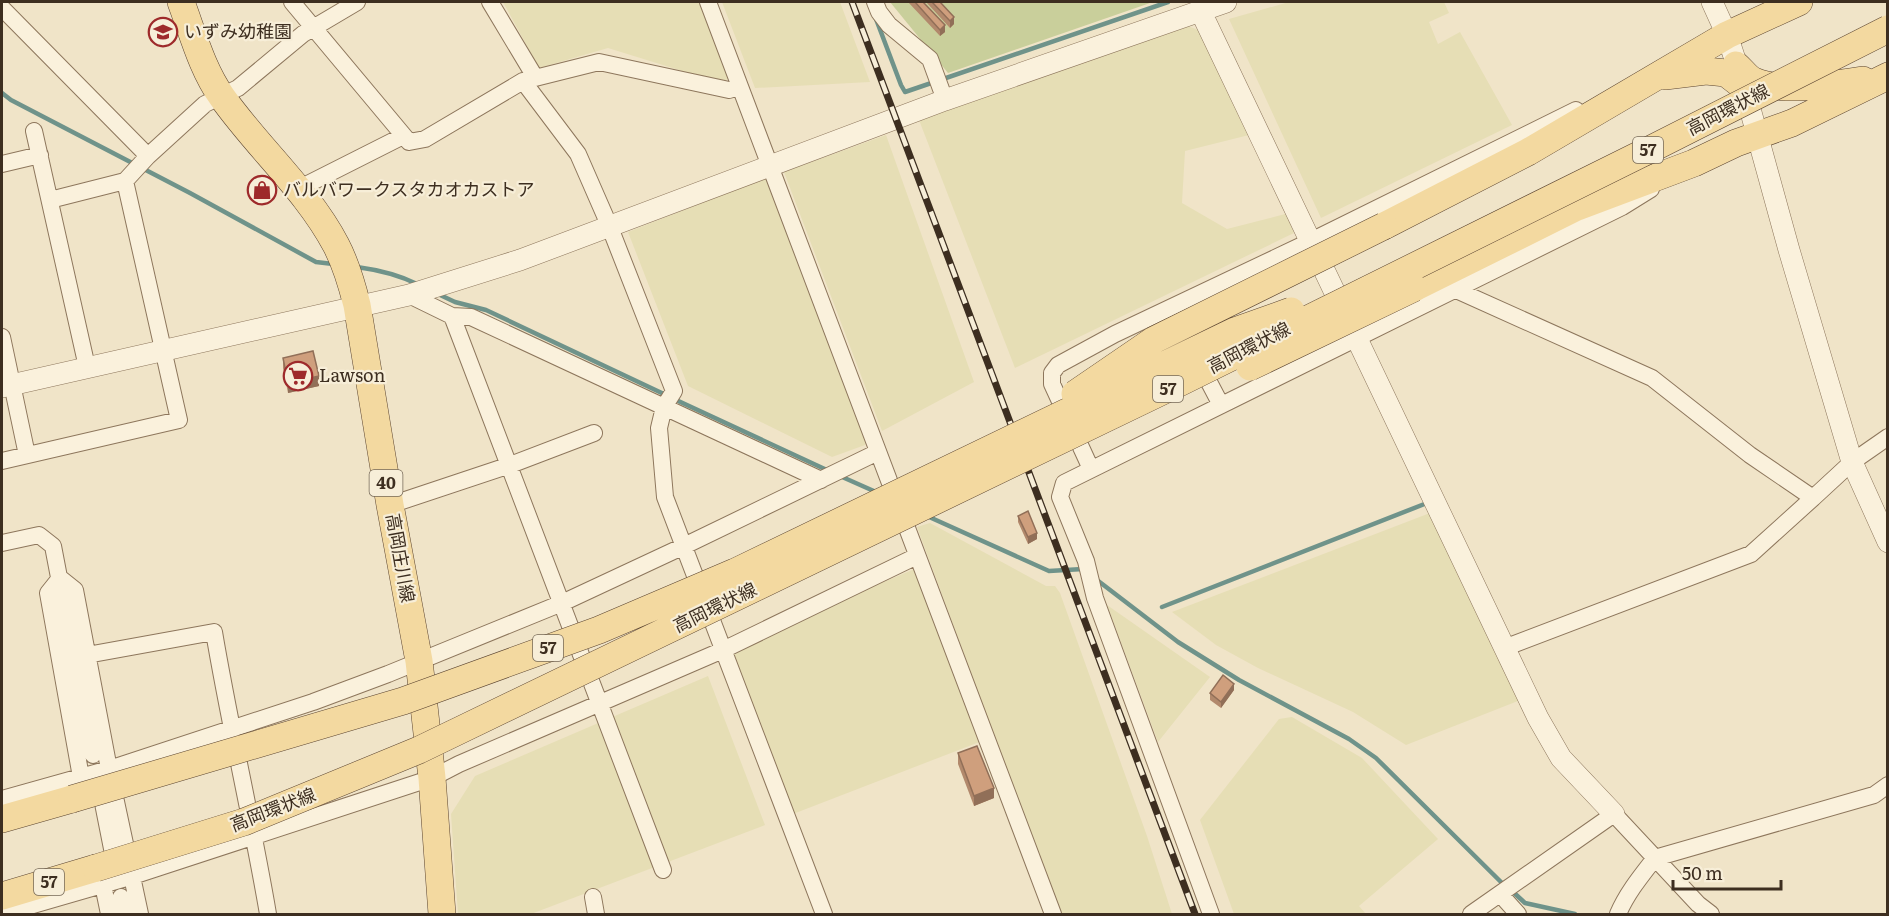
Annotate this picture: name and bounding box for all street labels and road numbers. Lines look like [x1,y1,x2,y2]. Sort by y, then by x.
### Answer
street label: 高岡環状線 [1681,76,1774,141]
road number: 57 [1633,137,1663,163]
street label: 高岡環状線 [1202,314,1295,379]
road number: 57 [1153,376,1183,402]
road number: 40 [370,470,402,496]
street label: 高岡庄川線 [380,511,423,604]
street label: 高岡環状線 [668,575,761,639]
road number: 57 [533,635,563,661]
street label: 高岡環状線 [226,780,319,837]
road number: 57 [34,869,64,895]

